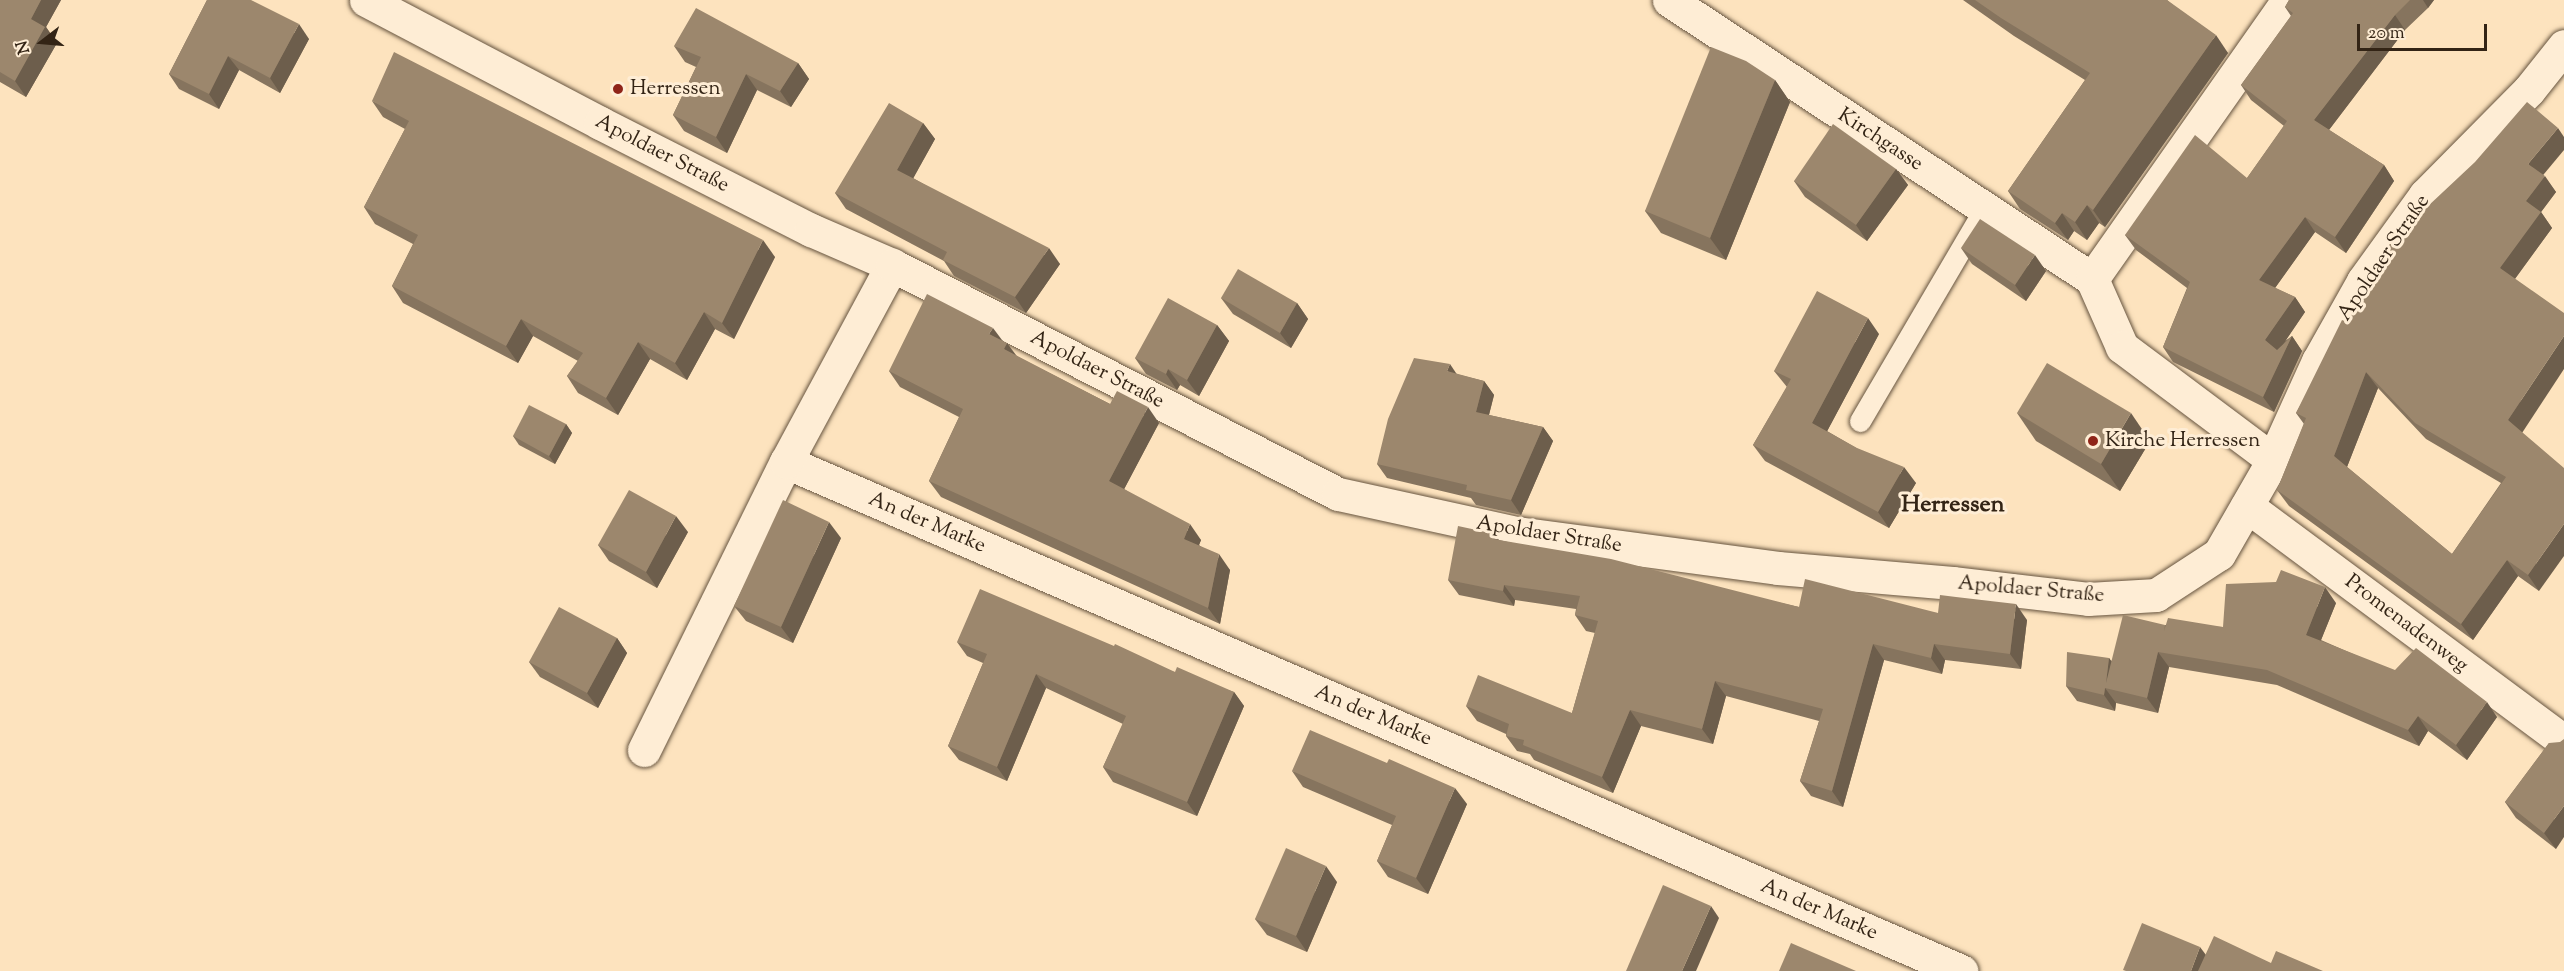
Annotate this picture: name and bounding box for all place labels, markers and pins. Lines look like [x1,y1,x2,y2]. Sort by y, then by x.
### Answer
place label: Herressen [630,76,721,102]
marker: Herressen [611,82,625,96]
place label: Kirche Herressen [2105,428,2260,454]
marker: Kirche Herressen [2086,434,2100,448]

